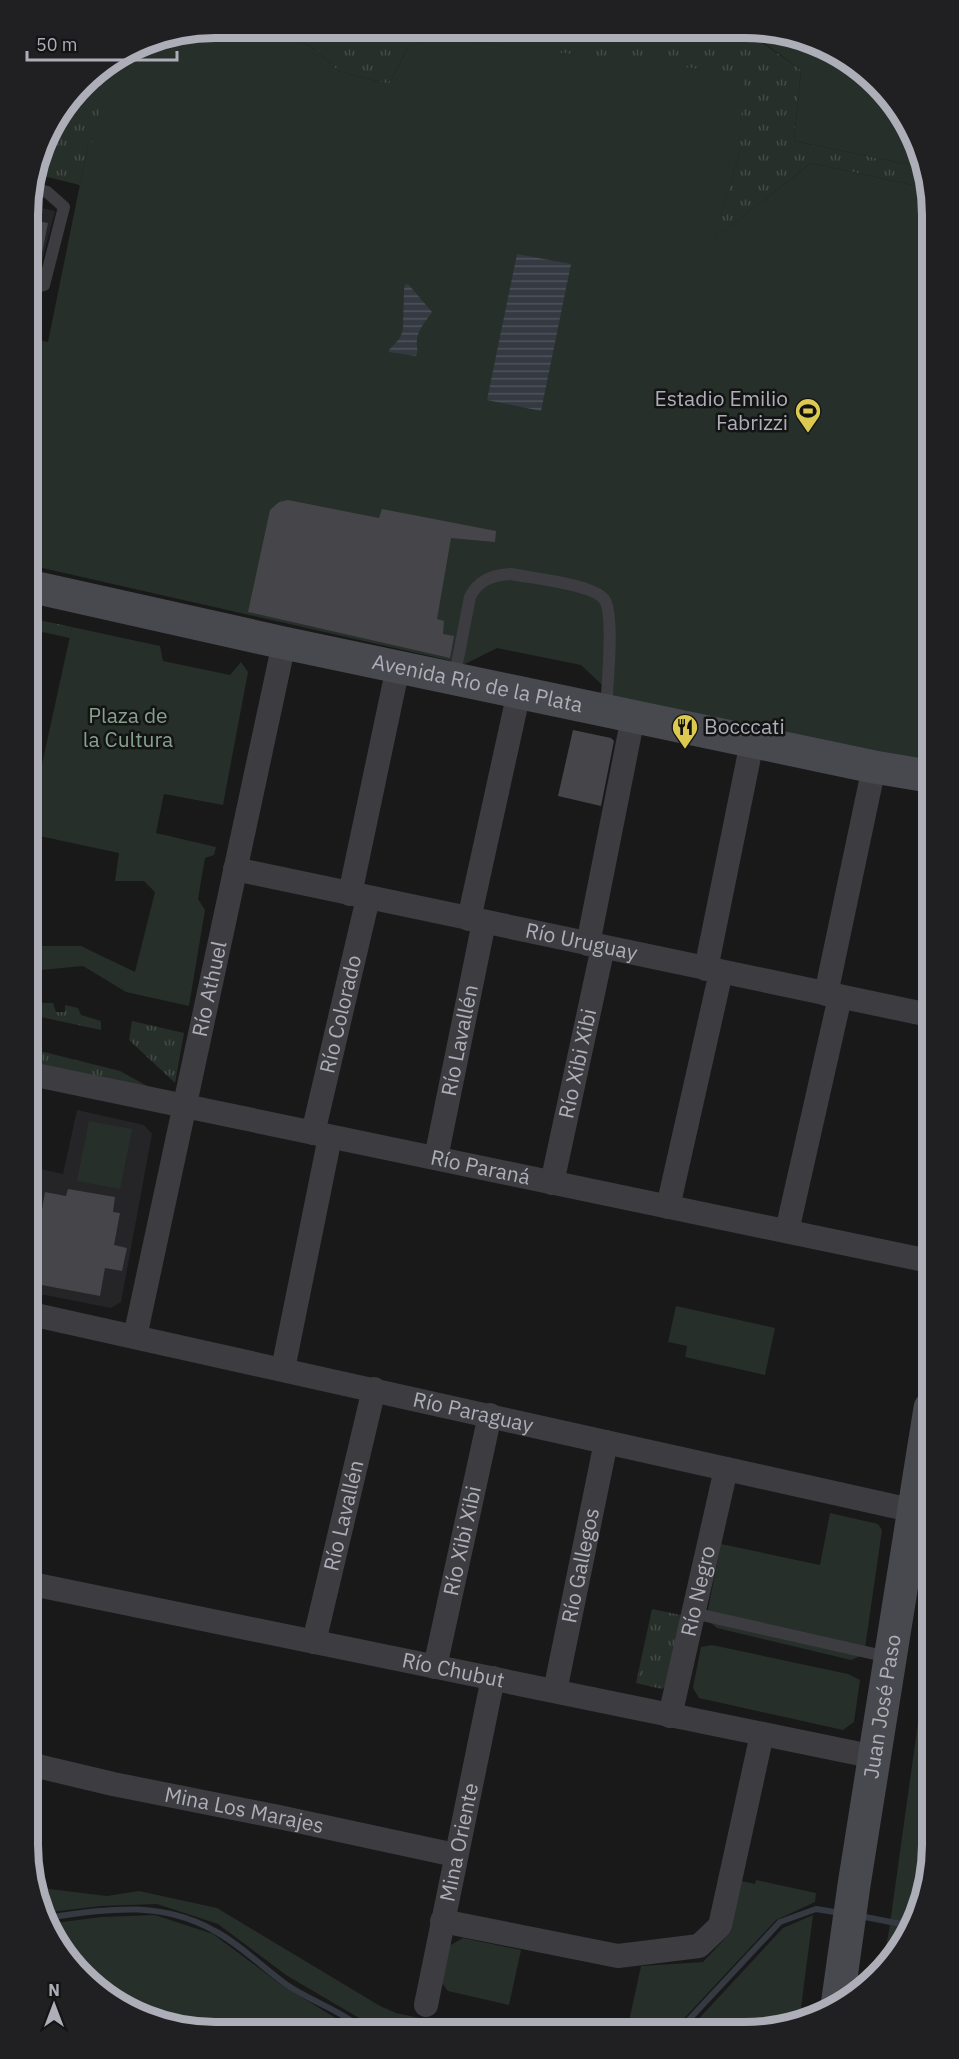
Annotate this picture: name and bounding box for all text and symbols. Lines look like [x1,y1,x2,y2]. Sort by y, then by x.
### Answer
scale bar [27,24,177,62]
text: 50 m [36,33,78,56]
place label: Estadio Emilio Fabrizzi [654,384,788,436]
sports icon: Estadio Emilio Fabrizzi [793,396,823,434]
street label: Avenida Río de la Plata [370,647,586,718]
park label: Plaza de la Cultura [83,701,173,753]
restaurant icon: Bocccati [670,712,700,750]
place label: Bocccati [704,712,785,740]
street label: Río Uruguay [523,915,641,966]
street label: Río Athuel [185,938,233,1039]
street label: Río Colorado [312,952,367,1076]
street label: Río Lavallén [434,982,484,1098]
street label: Río Xibi Xibi [551,1006,602,1121]
street label: Río Paraná [428,1143,533,1191]
street label: Río Paraguay [411,1385,537,1439]
street label: Río Lavallén [316,1457,370,1574]
street label: Río Xibi Xibi [436,1483,487,1598]
street label: Río Gallegos [554,1505,605,1626]
street label: Río Negro [673,1543,721,1639]
street label: Juan José Paso [856,1632,907,1780]
street label: Río Chubut [400,1645,507,1694]
street label: Mina Los Marajes [162,1780,327,1839]
street label: Mina Oriente [433,1780,484,1904]
north arrow [24,1975,84,2035]
text: N [48,1980,60,2000]

